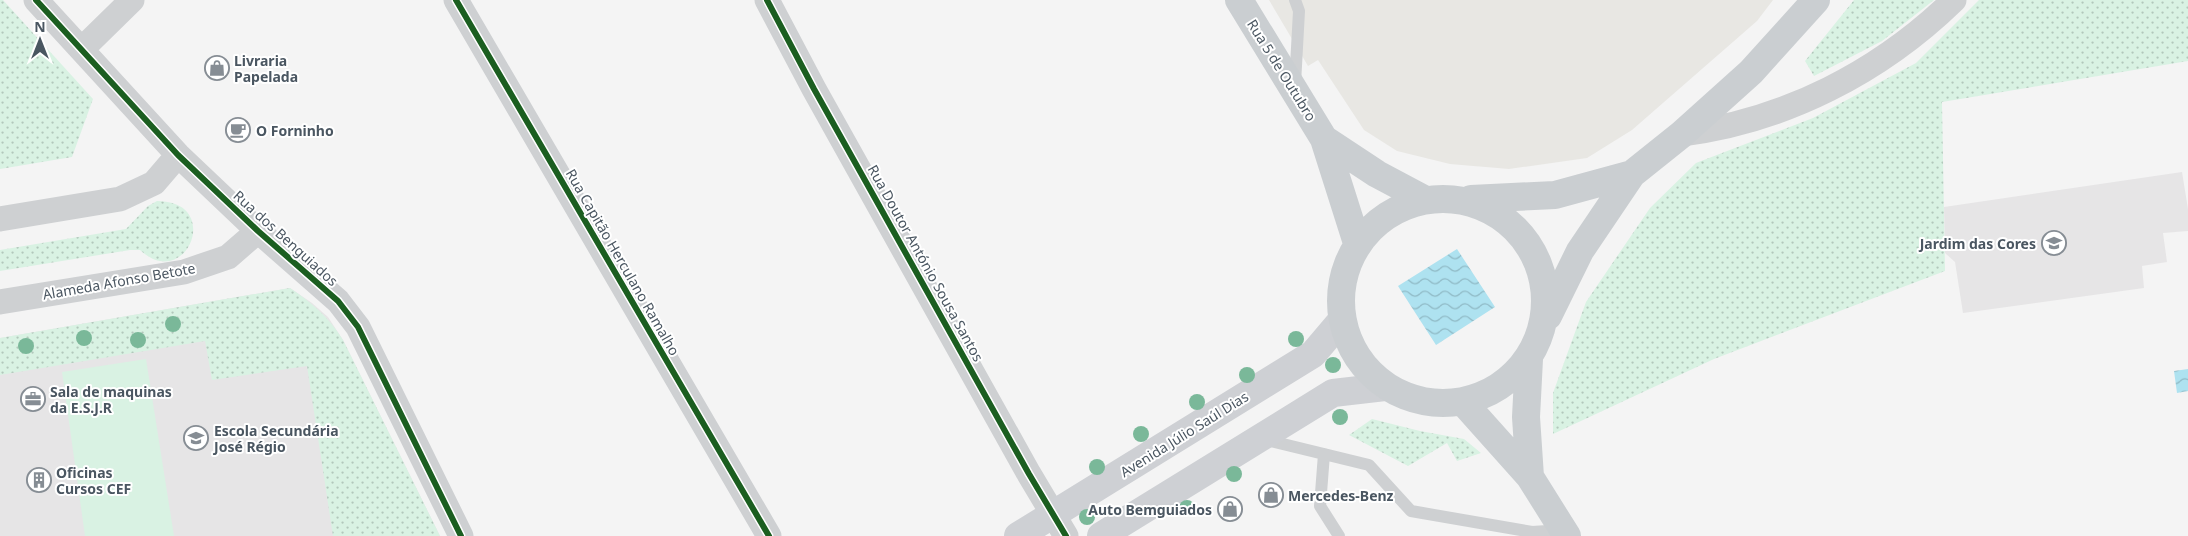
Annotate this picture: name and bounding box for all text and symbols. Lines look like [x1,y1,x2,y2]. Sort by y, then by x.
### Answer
north arrow [15,15,65,65]
street label: Rua 5 de Outubro [1243,16,1321,124]
text: N [34,17,46,36]
place label: Livraria Papelada [234,51,298,86]
shop icon: Livraria Papelada [204,55,230,81]
cafe icon: O Forninho [225,117,251,143]
place label: O Forninho [256,121,334,140]
street label: Rua Doutor António Sousa Santos [864,161,988,365]
street label: Rua Capitão Herculano Ramalho [562,165,684,359]
street label: Rua dos Benguiados [230,186,343,290]
school or university icon: Jardim das Cores [2041,230,2067,256]
place label: Jardim das Cores [1918,234,2036,253]
street label: Alameda Afonso Betote [41,258,197,304]
place label: Sala de maquinas da E.S.J.R [50,382,172,417]
office icon: Sala de maquinas da E.S.J.R [20,386,46,412]
street label: Avenida Júlio Saúl Dias [1116,387,1252,481]
place label: Escola Secundária José Régio [212,421,339,456]
school or university icon: Escola Secundária José Régio [183,425,209,451]
place label: Oficinas Cursos CEF [56,463,131,498]
building icon: Oficinas Cursos CEF [26,467,52,493]
shop icon: Mercedes-Benz [1258,482,1284,508]
place label: Mercedes-Benz [1288,486,1394,505]
shop icon: Auto Bemguiados [1217,496,1243,522]
place label: Auto Bemguiados [1088,500,1212,519]

